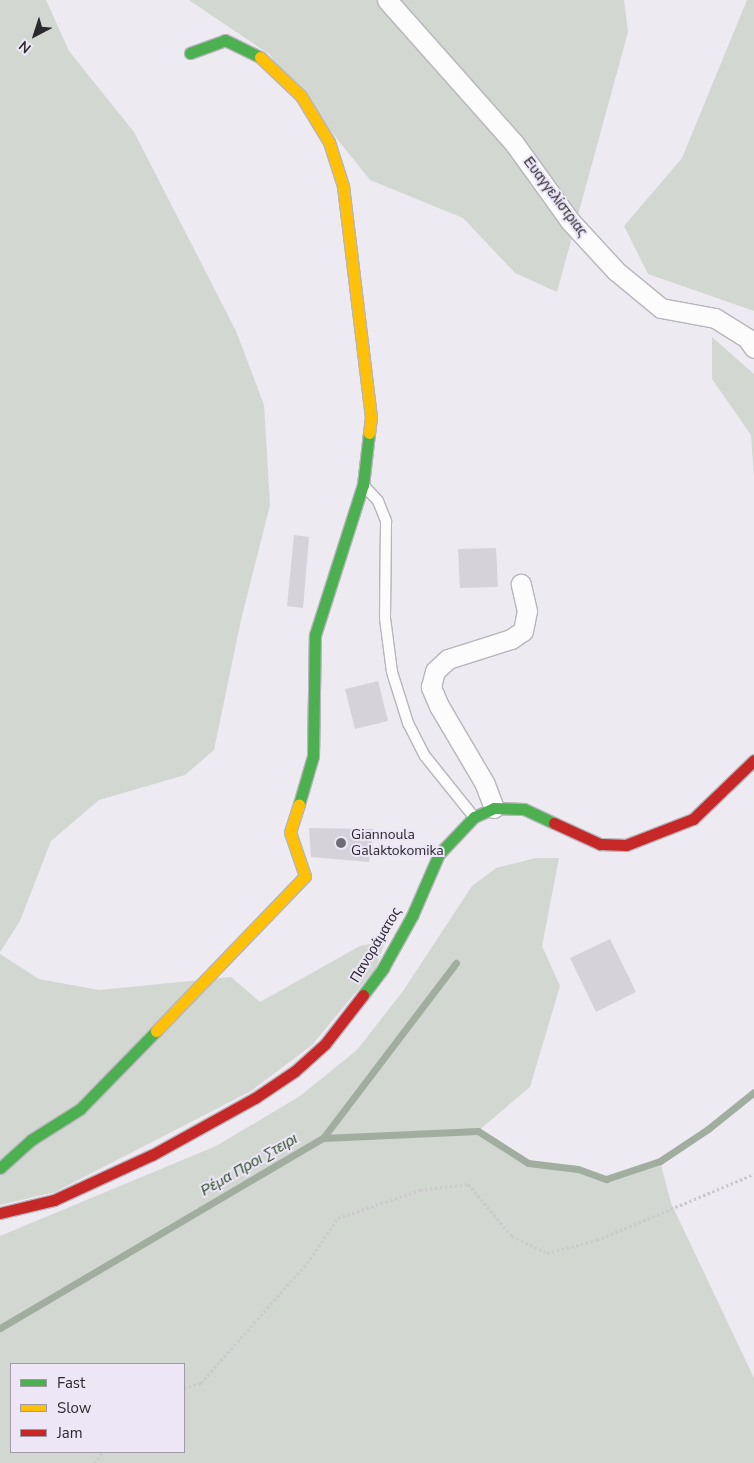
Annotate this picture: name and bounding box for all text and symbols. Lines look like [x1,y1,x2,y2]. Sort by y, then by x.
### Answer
north arrow [10,10,60,60]
text: N [15,36,35,58]
street label: Ευαγγελίστριας [520,154,590,240]
place label: Giannoula Galaktokomika [351,827,444,860]
marker: Giannoula Galaktokomika [335,837,347,849]
street label: Πανοράματος [347,904,405,986]
water label: Ρέμα Προι Στειρι [197,1130,301,1200]
legend [10,1363,185,1453]
text: Fast [57,1373,85,1393]
text: Slow [57,1398,91,1418]
text: Jam [57,1423,83,1443]

